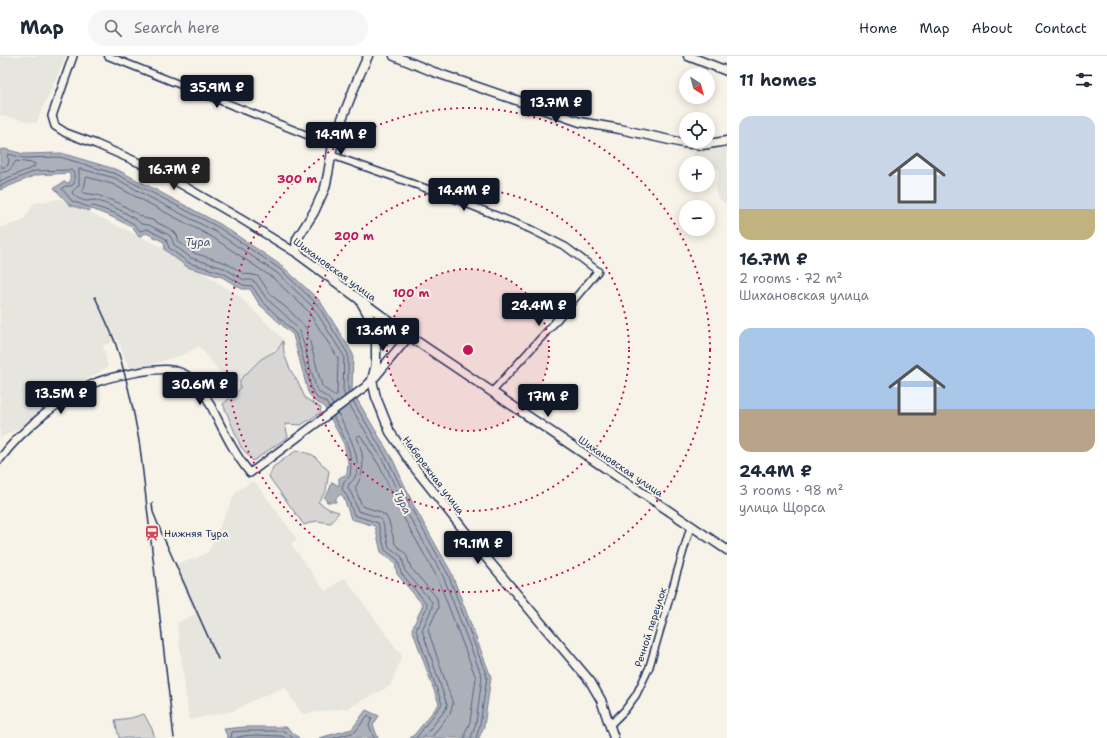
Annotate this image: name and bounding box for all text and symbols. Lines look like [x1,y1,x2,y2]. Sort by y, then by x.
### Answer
search box [88,10,368,46]
text: Map [20,15,64,40]
icon: search [102,17,124,39]
text: Search here [134,18,220,38]
text: Home [859,19,898,37]
text: Map [920,19,950,37]
text: About [972,19,1013,37]
text: Contact [1035,19,1087,37]
north arrow [679,68,715,104]
map controls [679,68,715,236]
text: 11 homes [739,69,817,91]
icon: filters [1073,69,1095,91]
pin: 35.9M ₽ [180,75,254,109]
text: 35.9M ₽ [190,79,244,96]
pin: 13.7M ₽ [519,90,593,124]
text: 13.7M ₽ [530,94,582,111]
button: locate [679,112,715,148]
pin: 14.9M ₽ [304,122,378,156]
text: 14.9M ₽ [315,126,367,143]
icon: home [881,142,953,214]
button: + [679,156,715,192]
pin: 16.7M ₽ [137,157,211,191]
text: 16.7M ₽ [148,161,200,178]
text: 300 m [277,171,317,187]
pin: 14.4M ₽ [427,178,501,212]
text: 14.4M ₽ [438,182,491,199]
button: − [679,200,715,236]
text: 200 m [334,228,374,244]
water label: Тура [186,235,211,250]
street label: Шихановская улица [290,235,380,304]
text: 16.7M ₽ [739,248,808,270]
text: 2 rooms · 72 m² [739,270,843,287]
text: 100 m [393,285,430,301]
text: Шихановская улица [739,287,869,304]
pin: 24.4M ₽ [502,293,576,327]
text: 24.4M ₽ [511,297,567,314]
pin: 13.6M ₽ [346,318,420,352]
text: 13.6M ₽ [356,322,410,339]
centre of rings [461,343,475,357]
icon: home [881,354,953,426]
pin: 30.6M ₽ [163,372,237,406]
text: 30.6M ₽ [172,376,228,393]
pin: 13.5M ₽ [24,381,98,415]
pin: 17M ₽ [520,384,576,418]
text: 13.5M ₽ [34,385,88,402]
text: 17M ₽ [527,388,569,405]
street label: Набережная улица [400,433,468,518]
street label: Шихановская улица [576,433,666,500]
text: 24.4M ₽ [739,460,812,482]
text: 3 rooms · 98 m² [739,482,843,499]
water label: Тура [390,488,415,517]
text: улица Щорса [739,499,825,516]
station icon: Нижняя Тура [143,524,161,542]
place label: Нижняя Тура [164,527,229,540]
pin: 19.1M ₽ [441,531,515,565]
text: 19.1M ₽ [453,535,503,552]
street label: Речной переулок [631,585,670,669]

